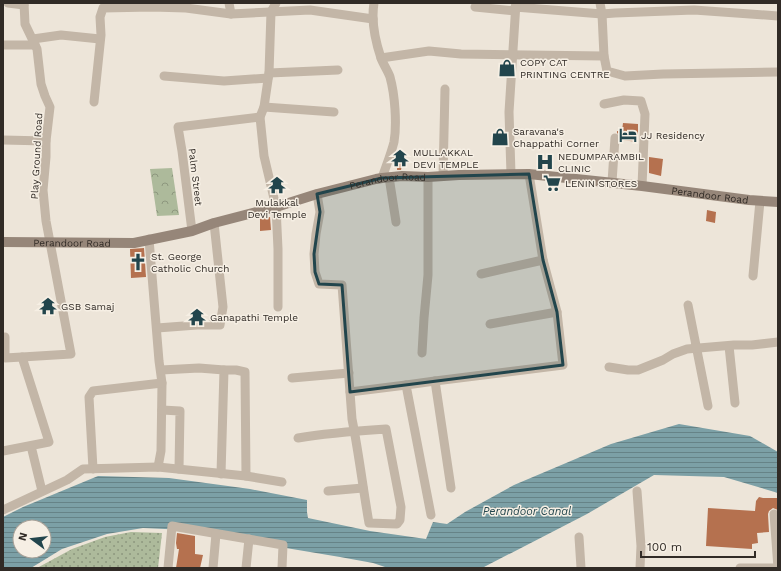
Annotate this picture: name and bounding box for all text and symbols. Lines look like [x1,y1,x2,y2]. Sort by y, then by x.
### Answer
place label: COPY CAT PRINTING CENTRE [520,57,610,80]
shop icon: COPY CAT PRINTING CENTRE [497,58,517,78]
street label: Play Ground Road [29,113,44,199]
hotel icon: JJ Residency [618,125,638,145]
place label: Saravana's Chappathi Corner [513,126,599,149]
shop icon: Saravana's Chappathi Corner [490,127,510,147]
place label: JJ Residency [641,130,706,141]
place label: MULLAKKAL DEVI TEMPLE [413,147,479,170]
street label: Palm Street [187,148,205,207]
temple icon: MULLAKKAL DEVI TEMPLE [390,148,410,168]
place label: NEDUMPARAMBIL CLINIC [558,151,644,174]
hospital icon: NEDUMPARAMBIL CLINIC [535,152,555,172]
street label: Perandoor Road [348,171,426,192]
supermarket icon: LENIN STORES [542,173,562,193]
temple icon: Mulakkal Devi Temple [267,175,287,195]
place label: LENIN STORES [565,178,637,189]
street label: Perandoor Road [671,185,749,206]
place label: Mulakkal Devi Temple [247,197,307,220]
street label: Perandoor Road [33,237,111,249]
place label: St. George Catholic Church [151,251,229,274]
church icon: St. George Catholic Church [128,252,148,272]
temple icon: GSB Samaj [38,296,58,316]
place label: GSB Samaj [61,301,114,312]
temple icon: Ganapathi Temple [187,307,207,327]
place label: Ganapathi Temple [210,312,298,323]
water label: Perandoor Canal [483,505,572,518]
north arrow [12,519,52,559]
text: N [15,531,30,542]
scale bar [641,533,755,559]
text: 100 m [647,540,682,554]

